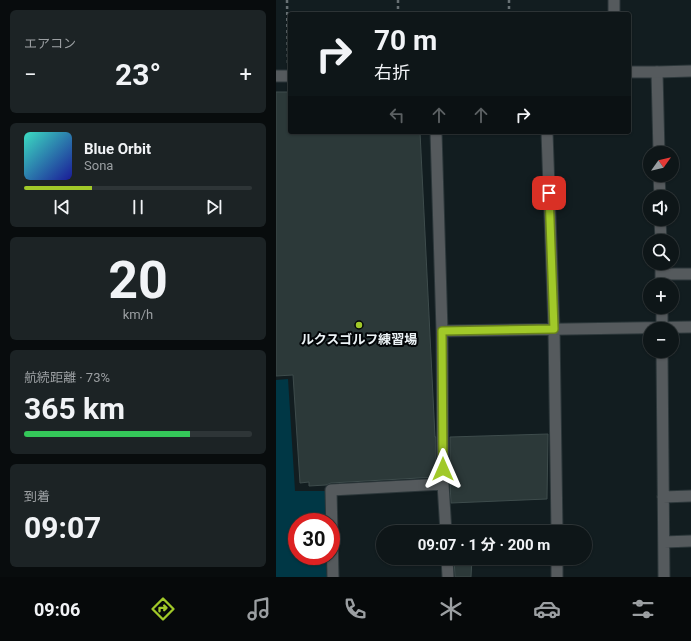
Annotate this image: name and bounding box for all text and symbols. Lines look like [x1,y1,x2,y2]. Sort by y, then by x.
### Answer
text: 70 m [374,24,437,57]
icon: right [308,28,360,80]
text: エアコン [24,36,76,51]
text: 23° [115,57,161,92]
text: − [24,62,37,87]
text: + [240,62,252,87]
text: 右折 [374,62,410,83]
icon: left [386,104,408,126]
icon: ahead [428,104,450,126]
icon: ahead [470,104,492,126]
icon: right [512,104,534,126]
text: Blue Orbit [84,140,151,158]
north arrow [643,146,679,182]
map controls [643,146,679,358]
text: Sona [84,158,113,173]
pin [532,176,566,210]
icon: arrive [538,182,560,204]
button: sound [643,190,679,226]
icon: previous [51,196,73,218]
icon: pause [127,196,149,218]
icon: next [203,196,225,218]
button: search [643,234,679,270]
text: 20 [108,250,168,311]
button: + [643,278,679,314]
text: km/h [123,307,153,322]
marker: ルクスゴルフ練習場 [354,320,364,330]
button: − [643,322,679,358]
place label: ルクスゴルフ練習場 [301,332,417,347]
text: 航続距離 · 73% [24,370,110,385]
text: 365 km [24,391,125,426]
position arrow [422,448,464,490]
text: 到着 [24,489,50,504]
text: 09:07 [24,510,101,545]
speed limit sign: 30 [288,513,340,565]
text: 09:07 · 1 分 · 200 m [418,536,550,554]
icon: directions [149,595,177,623]
icon: music [245,595,273,623]
icon: phone [341,595,369,623]
icon: climate [437,595,465,623]
icon: car [533,595,561,623]
icon: filters [629,595,657,623]
text: 09:06 [34,599,80,620]

